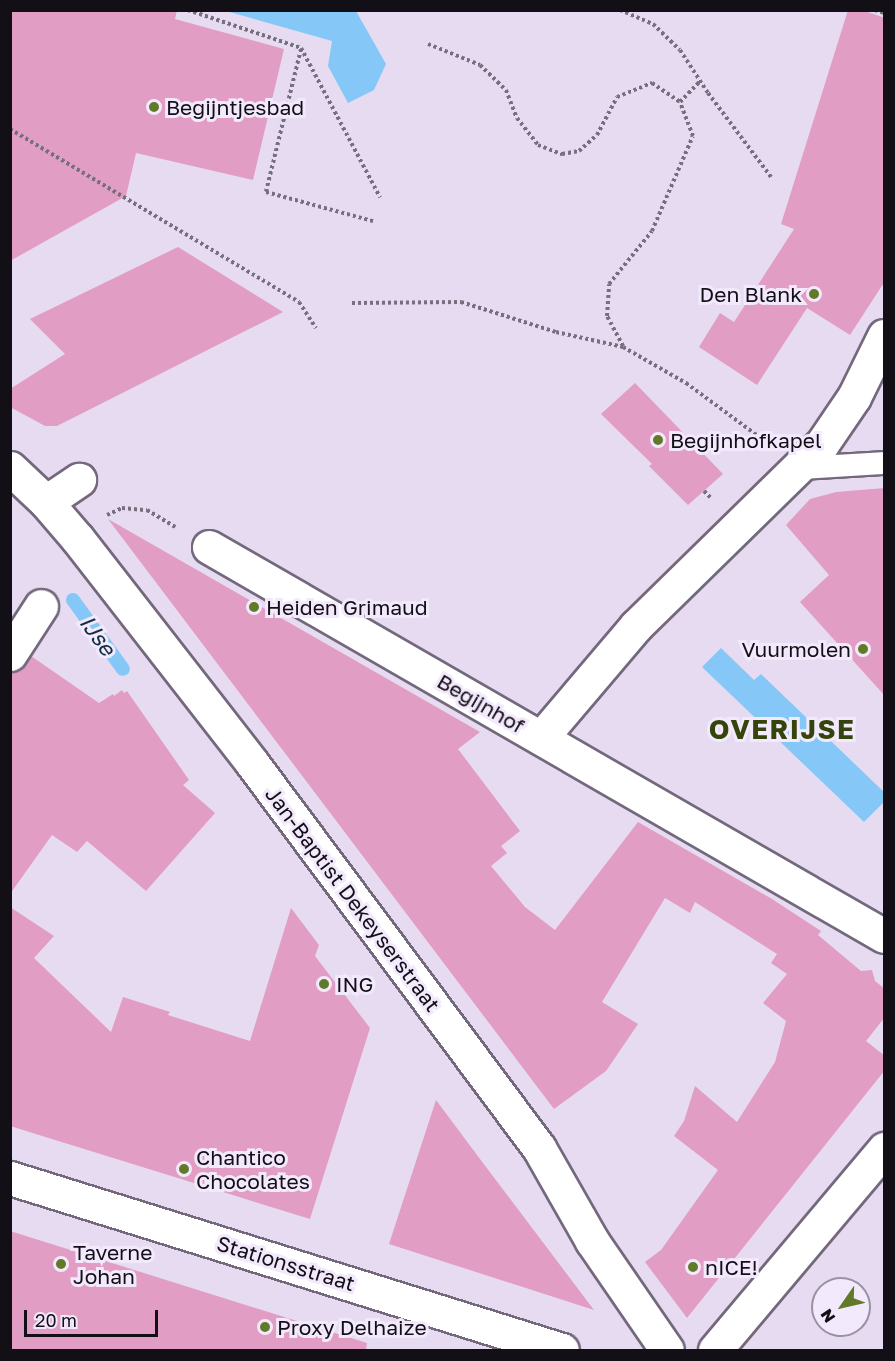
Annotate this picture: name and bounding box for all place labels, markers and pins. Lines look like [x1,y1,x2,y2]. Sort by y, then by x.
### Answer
place label: Begijntjesbad [166,94,304,120]
marker: Begijntjesbad [147,100,161,114]
place label: Den Blank [700,281,802,307]
marker: Den Blank [807,287,821,301]
place label: Begijnhofkapel [670,427,822,453]
marker: Begijnhofkapel [651,433,665,447]
place label: Heiden Grimaud [266,594,428,620]
marker: Heiden Grimaud [247,600,261,614]
place label: Vuurmolen [741,636,851,662]
marker: Vuurmolen [856,642,870,656]
place label: ING [336,971,373,997]
marker: ING [317,977,331,991]
place label: Chantico Chocolates [196,1144,310,1194]
marker: Chantico Chocolates [177,1162,191,1176]
place label: Taverne Johan [73,1239,152,1289]
place label: nICE! [705,1254,758,1280]
marker: Taverne Johan [54,1257,68,1271]
marker: nICE! [686,1260,700,1274]
place label: Proxy Delhaize [277,1314,427,1340]
marker: Proxy Delhaize [258,1320,272,1334]

